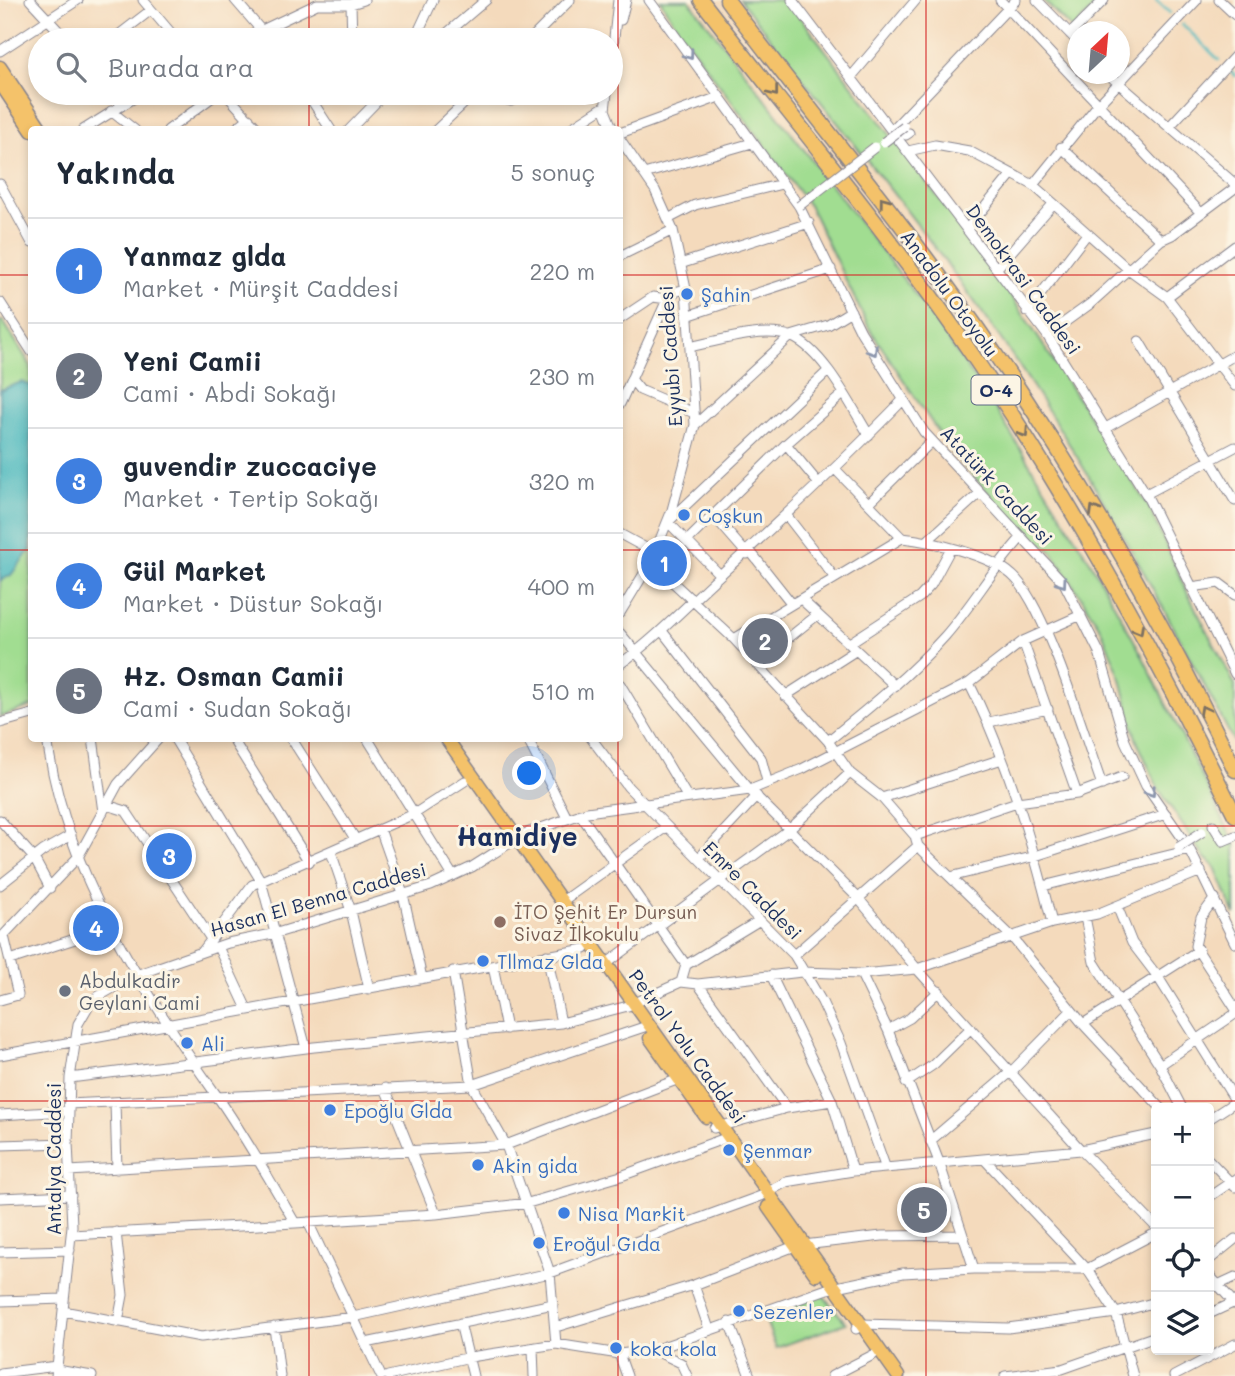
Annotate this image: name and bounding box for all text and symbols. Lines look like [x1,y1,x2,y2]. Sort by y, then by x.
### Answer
north arrow [1067,21,1130,84]
search box [28,28,623,105]
one-way arrow [681,47,693,60]
icon: search [52,48,90,86]
text: Burada ara [108,50,254,84]
one-way arrow [765,85,778,97]
text: Yakında [56,152,175,192]
text: 5 sonuç [511,157,595,187]
one-way arrow [879,196,892,208]
street label: Demokrasi Caddesi [961,199,1087,359]
street label: Anadolu Otoyolu [895,225,1005,361]
text: Yanmaz glda [123,239,287,273]
text: 1 [74,256,84,286]
text: 220 m [529,256,595,286]
text: Market · Mürşit Caddesi [123,273,399,303]
place label: Şahin [701,282,751,307]
street label: Eyyubi Caddesi [653,285,687,427]
marker: Şahin [679,286,695,302]
one-way arrow [865,343,878,356]
text: Yeni Camii [123,344,262,378]
text: 2 [73,361,85,391]
text: 230 m [529,361,595,391]
road number: O-4 [972,376,1020,404]
text: Cami · Abdi Sokağı [123,378,337,408]
street label: Atatürk Caddesi [935,420,1059,550]
one-way arrow [1016,426,1029,439]
text: guvendir zuccaciye [123,449,377,483]
text: 3 [72,466,86,496]
text: 320 m [529,466,595,496]
text: Market · Tertip Sokağı [123,483,380,513]
place label: Coşkun [698,503,763,528]
one-way arrow [1089,505,1102,518]
marker: Coşkun [676,507,692,523]
pin: 1 [641,537,687,589]
text: Gül Market [123,554,266,588]
text: 4 [72,571,86,601]
text: 400 m [527,571,595,601]
one-way arrow [1054,576,1066,588]
text: Market · Düstur Sokağı [123,588,383,618]
pin: 2 [742,615,788,667]
one-way arrow [1131,623,1144,635]
text: Hz. Osman Camii [123,659,345,693]
text: 5 [72,676,86,706]
text: 510 m [531,676,595,706]
text: Cami · Sudan Sokağı [123,693,352,723]
one-way arrow [1198,704,1212,717]
your location [512,756,546,790]
one-way arrow [1142,784,1155,797]
district label: Hamidiye [456,819,578,853]
pin: 3 [146,830,192,882]
street label: Emre Caddesi [698,835,808,945]
street label: Hasan El Benna Caddesi [207,856,429,942]
place label: İTO Şehit Er Dursun Sivaz İlkokulu [514,899,697,946]
pin: 4 [73,902,119,954]
marker: İTO Şehit Er Dursun Sivaz İlkokulu [492,914,508,930]
place label: Tllmaz Glda [497,949,603,974]
marker: Tllmaz Glda [475,953,491,969]
street label: Petrol Yolu Caddesi [624,964,752,1128]
place label: Abdulkadir Geylani Cami [79,968,200,1015]
marker: Abdulkadir Geylani Cami [57,983,73,999]
place label: Ali [201,1031,225,1056]
marker: Ali [179,1035,195,1051]
street label: Antalya Caddesi [41,1083,66,1235]
place label: Epoğlu Glda [344,1098,453,1123]
marker: Epoğlu Glda [322,1102,338,1118]
map controls [1151,1103,1214,1355]
button: + [1151,1103,1214,1166]
place label: Şenmar [743,1138,813,1163]
marker: Şenmar [721,1142,737,1158]
place label: Akin gida [492,1153,578,1178]
marker: Akin gida [470,1157,486,1173]
button: − [1151,1166,1214,1229]
pin: 5 [901,1184,947,1236]
place label: Nisa Markit [578,1201,686,1226]
marker: Nisa Markit [556,1205,572,1221]
button: locate [1151,1229,1214,1292]
place label: Eroğul Gıda [553,1231,661,1256]
marker: Eroğul Gıda [531,1235,547,1251]
button: layers [1151,1292,1214,1355]
place label: Sezenler [753,1299,834,1324]
marker: Sezenler [731,1303,747,1319]
place label: koka kola [630,1336,717,1361]
marker: koka kola [608,1340,624,1356]

